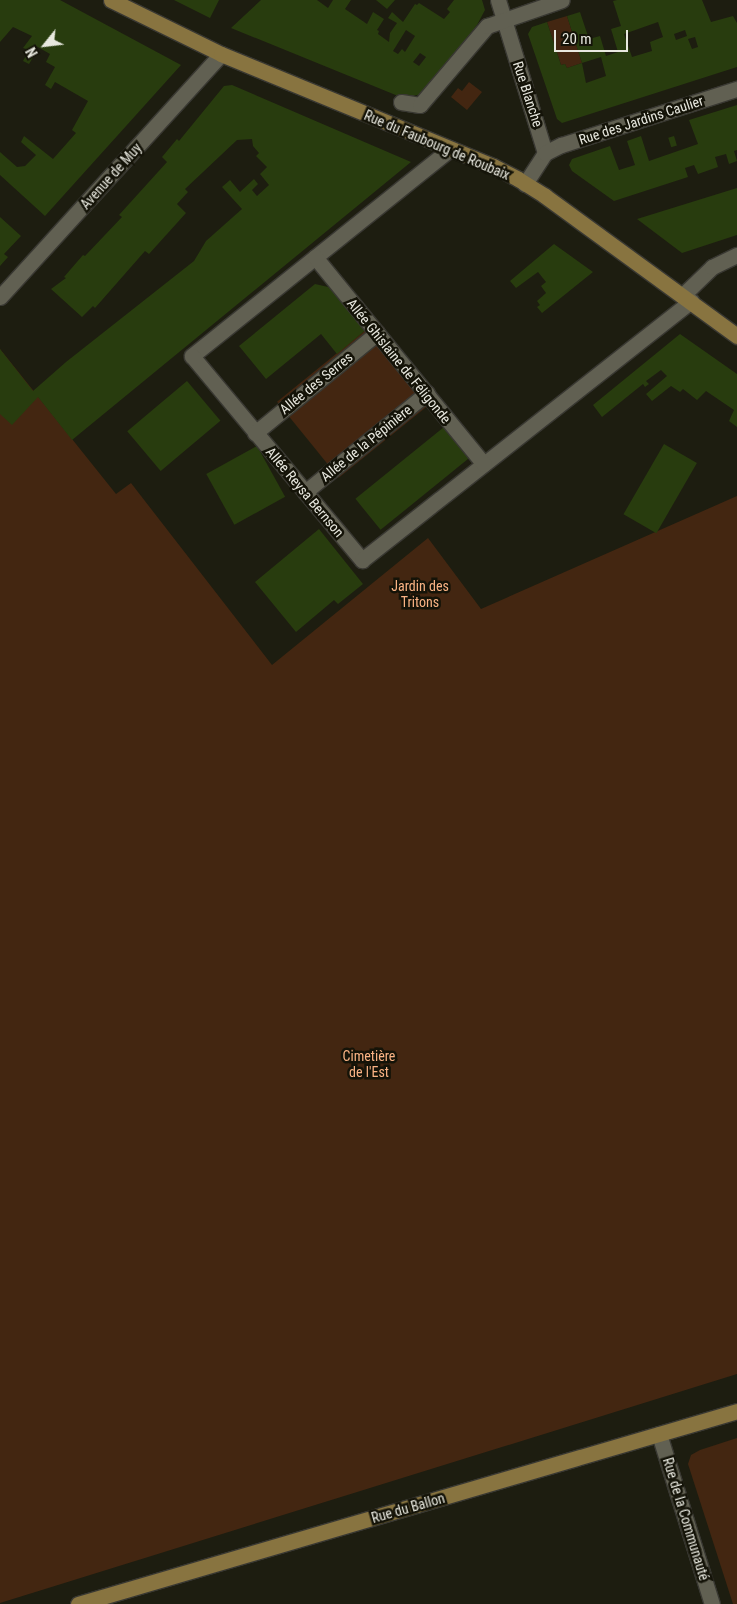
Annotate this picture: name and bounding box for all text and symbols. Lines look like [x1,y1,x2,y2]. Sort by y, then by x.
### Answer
north arrow [20,20,70,70]
scale bar [557,20,631,52]
text: 20 m [562,30,592,48]
text: N [23,45,41,60]
street label: Rue Blanche [509,59,547,129]
street label: Rue des Jardins Caulier [577,92,705,148]
street label: Rue du Faubourg de Roubaix [362,107,512,183]
street label: Avenue de Muy [77,139,145,213]
street label: Allée Ghislaine de Féligonde [343,295,455,427]
street label: Allée des Serres [276,348,356,418]
street label: Allée de la Pépinière [317,401,415,485]
street label: Allée Reysa Bernson [262,444,348,540]
park label: Jardin des Tritons [391,578,449,610]
park label: Cimetière de l'Est [343,1048,395,1080]
street label: Rue de la Communauté [659,1456,713,1582]
street label: Rue du Ballon [369,1490,447,1526]

